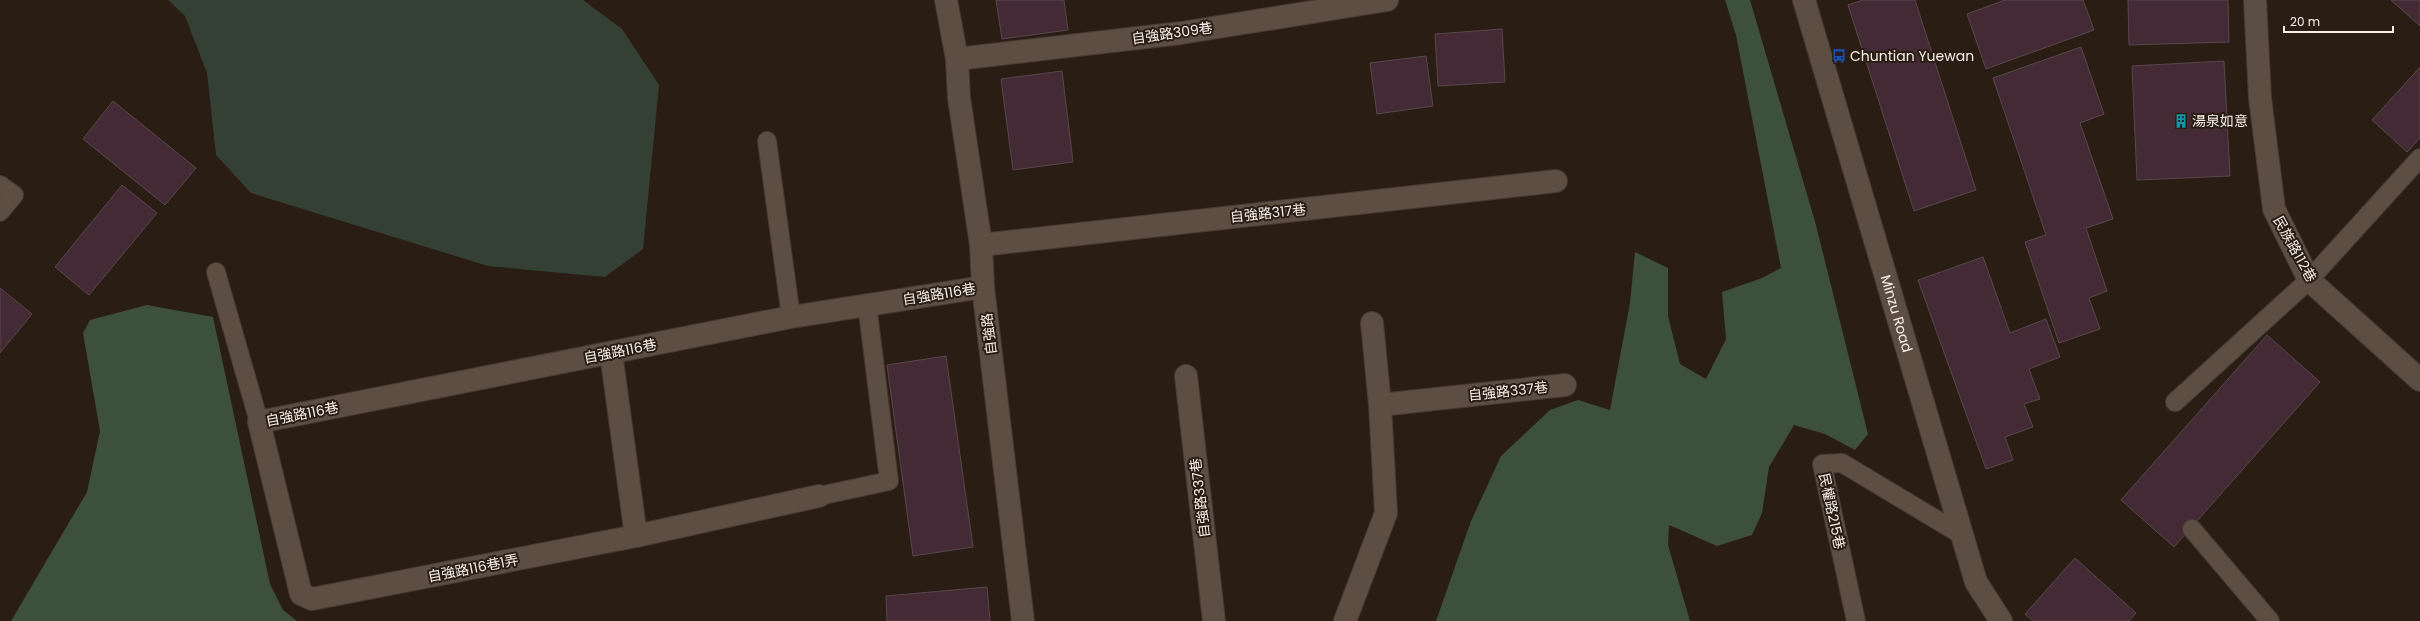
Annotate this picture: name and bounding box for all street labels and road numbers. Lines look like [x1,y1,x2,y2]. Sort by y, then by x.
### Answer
street label: 自強路309巷 [1130,17,1214,49]
street label: 自強路317巷 [1229,199,1307,227]
street label: 民族路112巷 [2269,212,2321,286]
street label: Minzu Road [1876,272,1918,355]
street label: 自強路116巷 [901,278,977,310]
street label: 自強路 [977,312,1001,356]
street label: 自強路116巷 [582,334,658,368]
street label: 自強路337巷 [1467,377,1549,405]
street label: 自強路116巷 [264,397,340,431]
street label: 自強路337巷 [1185,457,1215,539]
street label: 民權路215巷 [1814,471,1850,551]
street label: 自強路116巷1弄 [426,549,520,587]

